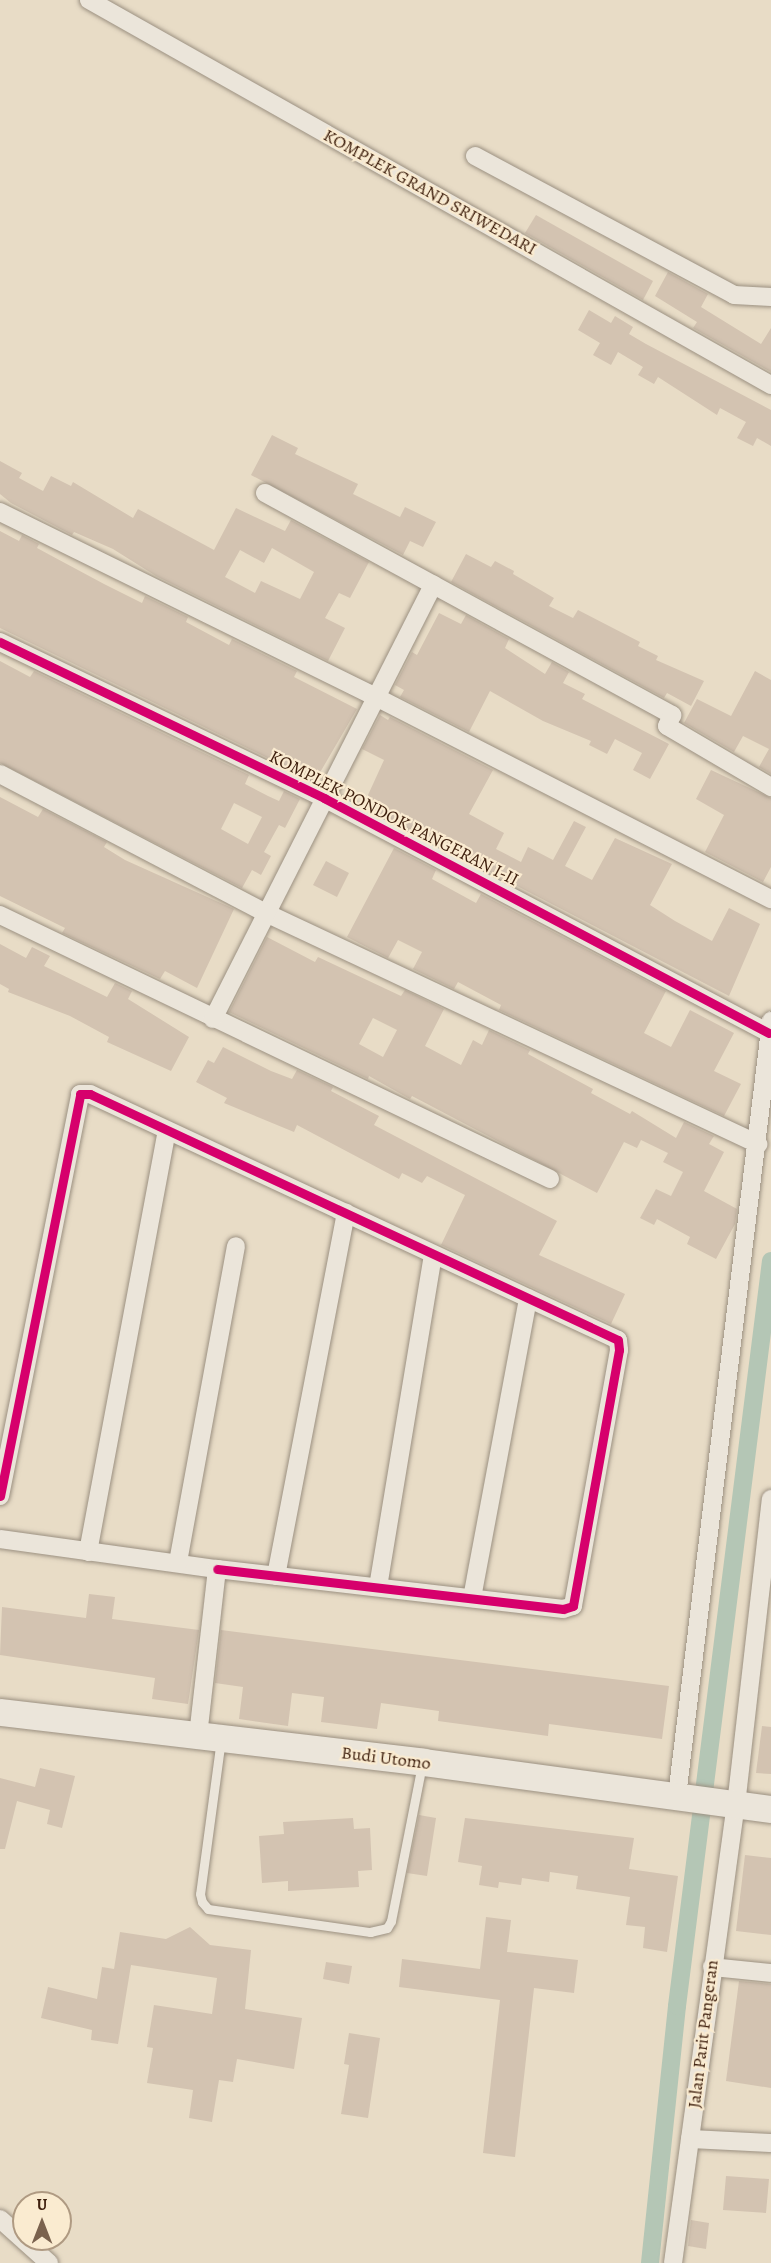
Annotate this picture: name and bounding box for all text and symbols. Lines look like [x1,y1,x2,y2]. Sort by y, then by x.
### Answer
street label: KOMPLEK GRAND SRIWEDARI [320,124,540,260]
street label: KOMPLEK PONDOK PANGERAN I-II [266,745,522,891]
street label: Budi Utomo [340,1742,432,1774]
street label: Jalan Parit Pangeran [683,1959,723,2109]
north arrow [12,2191,72,2251]
text: U [37,2194,47,2216]

